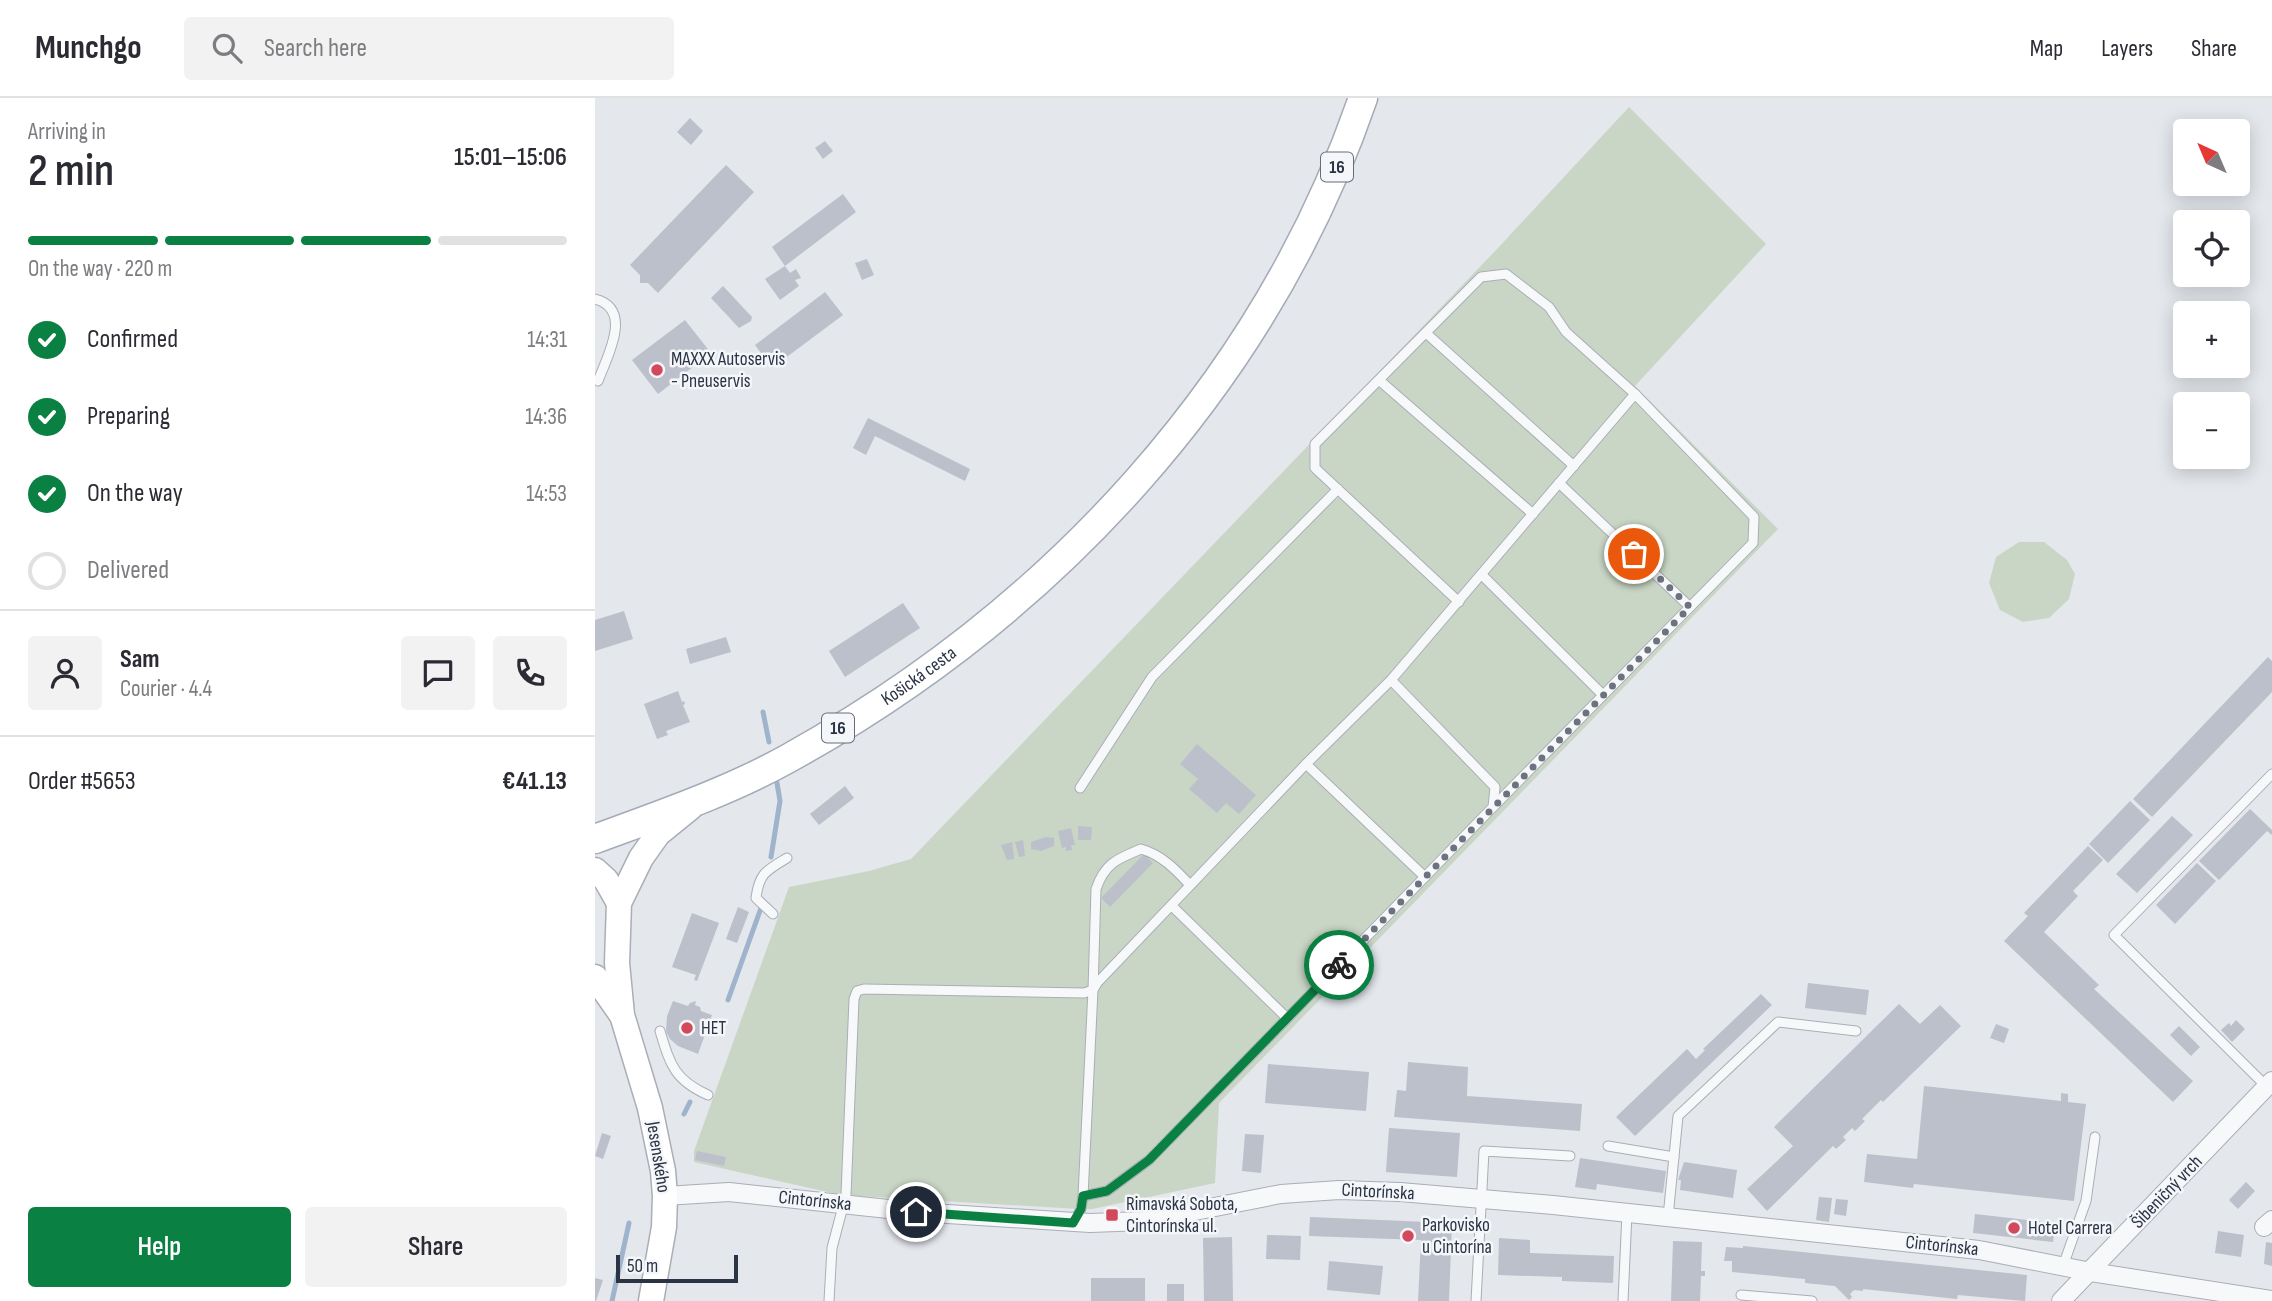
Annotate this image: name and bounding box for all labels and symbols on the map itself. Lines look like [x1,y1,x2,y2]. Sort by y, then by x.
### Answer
north arrow [2173,119,2251,196]
road number: 16 [1321,153,1353,182]
place label: MAXXX Autoservis - Pneuservis [671,348,786,393]
marker: MAXXX Autoservis - Pneuservis [649,362,665,378]
pin [1604,524,1664,584]
street label: Košická cesta [877,641,961,710]
road number: 16 [822,714,854,742]
courier [1304,930,1374,1000]
place label: HET [701,1017,726,1040]
marker: HET [679,1020,695,1036]
street label: Jesenského [641,1119,675,1194]
street label: Šibeničný vrch [2126,1151,2208,1233]
street label: Cintorínska [1341,1179,1415,1205]
pin [886,1182,946,1242]
street label: Cintorínska [777,1186,853,1216]
place label: Rimavská Sobota, Cintorínska ul. [1126,1193,1238,1238]
marker: Rimavská Sobota, Cintorínska ul. [1104,1207,1120,1223]
place label: Parkovisko u Cintorína [1422,1214,1492,1259]
place label: Hotel Carrera [2028,1217,2112,1240]
marker: Hotel Carrera [2006,1220,2022,1236]
marker: Parkovisko u Cintorína [1400,1228,1416,1244]
street label: Cintorínska [1904,1231,1980,1261]
scale bar [616,1252,739,1284]

